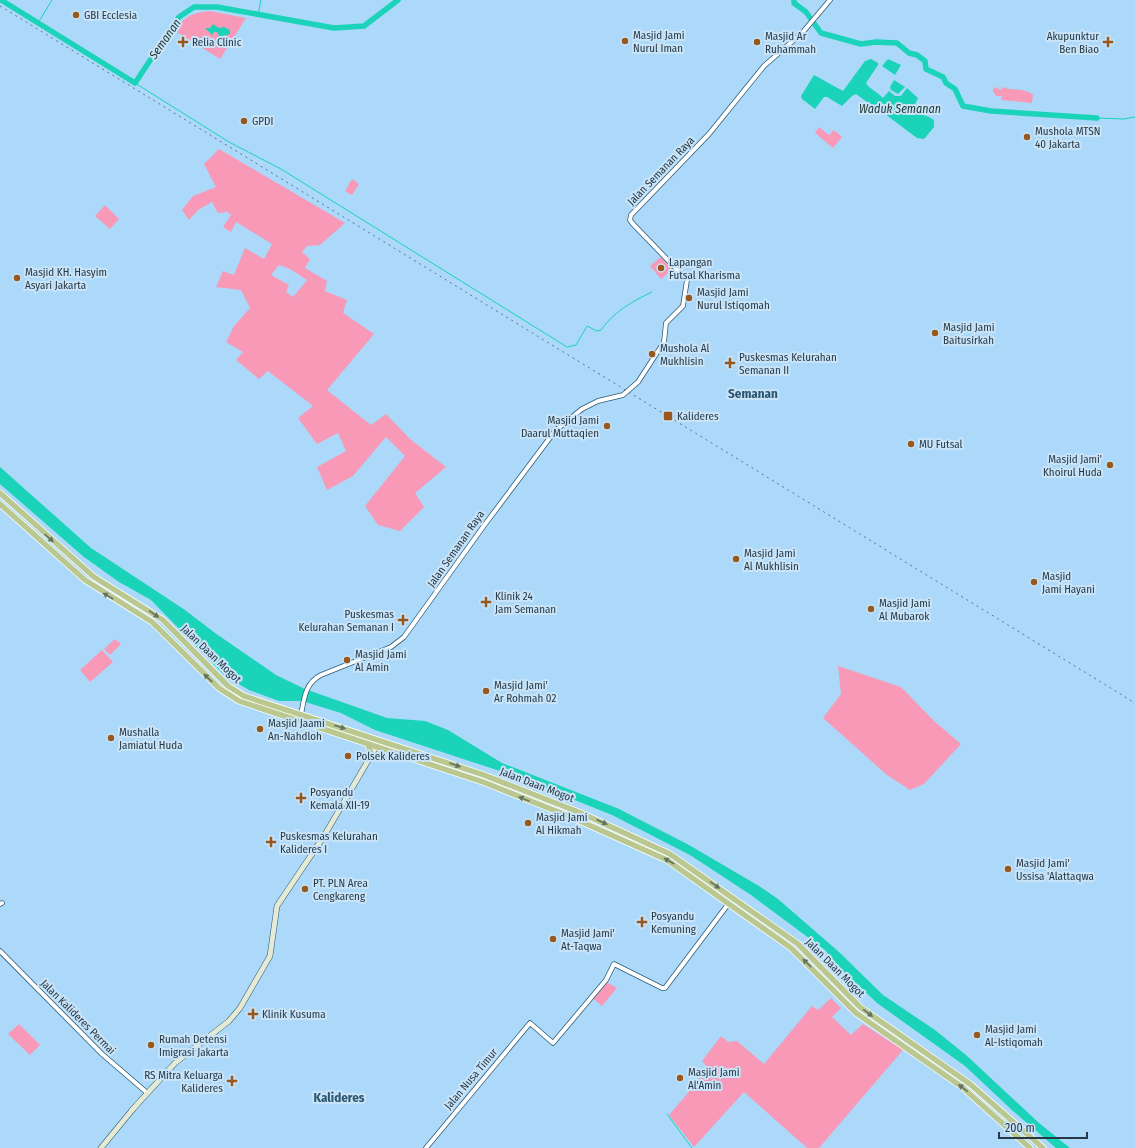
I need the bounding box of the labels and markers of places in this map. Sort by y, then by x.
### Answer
place label: GBI Ecclesia [84,9,137,22]
marker: GBI Ecclesia [71,10,81,20]
place label: Masjid Jami Nurul Iman [633,29,685,55]
place label: Masjid Ar Ruhammah [765,30,816,56]
place label: Akupunktur Ben Biao [1047,30,1099,56]
marker: Relia Clinic [177,36,189,48]
place label: Relia Clinic [192,36,242,49]
marker: Masjid Jami Nurul Iman [620,36,630,46]
marker: Akupunktur Ben Biao [1102,36,1114,48]
marker: Masjid Ar Ruhammah [752,37,762,47]
place label: GPDI [252,115,273,128]
marker: GPDI [239,116,249,126]
place label: Mushola MTSN 40 Jakarta [1035,125,1100,151]
marker: Mushola MTSN 40 Jakarta [1022,132,1032,142]
place label: Lapangan Futsal Kharisma [669,256,740,282]
marker: Lapangan Futsal Kharisma [656,263,666,273]
place label: Masjid KH. Hasyim Asyari Jakarta [25,266,107,292]
marker: Masjid KH. Hasyim Asyari Jakarta [12,273,22,283]
place label: Masjid Jami Nurul Istiqomah [697,286,770,312]
marker: Masjid Jami Nurul Istiqomah [684,293,694,303]
place label: Masjid Jami Baitusirkah [943,321,995,347]
marker: Masjid Jami Baitusirkah [930,328,940,338]
place label: Mushola Al Mukhlisin [660,342,709,368]
marker: Mushola Al Mukhlisin [647,349,657,359]
place label: Puskesmas Kelurahan Semanan II [739,351,837,377]
marker: Puskesmas Kelurahan Semanan II [724,357,736,369]
marker: Kalideres [662,410,674,422]
place label: Kalideres [677,410,719,423]
place label: Masjid Jami Daarul Muttaqien [521,414,599,440]
marker: Masjid Jami Daarul Muttaqien [602,421,612,431]
place label: MU Futsal [919,438,963,451]
marker: MU Futsal [906,439,916,449]
place label: Masjid Jami' Khoirul Huda [1043,453,1102,479]
marker: Masjid Jami' Khoirul Huda [1105,460,1115,470]
place label: Masjid Jami Al Mukhlisin [744,547,799,573]
marker: Masjid Jami Al Mukhlisin [731,554,741,564]
place label: Masjid Jami Hayani [1042,570,1095,596]
marker: Masjid Jami Hayani [1029,577,1039,587]
place label: Klinik 24 Jam Semanan [495,590,556,616]
marker: Klinik 24 Jam Semanan [480,596,492,608]
place label: Masjid Jami Al Mubarok [879,597,931,623]
marker: Masjid Jami Al Mubarok [866,604,876,614]
place label: Puskesmas Kelurahan Semanan I [299,608,394,634]
marker: Puskesmas Kelurahan Semanan I [397,614,409,626]
place label: Masjid Jami Al Amin [355,648,407,674]
marker: Masjid Jami Al Amin [342,655,352,665]
place label: Masjid Jami' Ar Rohmah 02 [494,679,556,705]
marker: Masjid Jami' Ar Rohmah 02 [481,686,491,696]
place label: Masjid Jaami An-Nahdloh [268,717,325,743]
marker: Masjid Jaami An-Nahdloh [255,724,265,734]
place label: Mushalla Jamiatul Huda [119,726,183,752]
marker: Mushalla Jamiatul Huda [106,733,116,743]
place label: Polsek Kalideres [356,750,430,763]
marker: Polsek Kalideres [343,751,353,761]
place label: Posyandu Kemala XII-19 [310,786,370,812]
marker: Posyandu Kemala XII-19 [295,792,307,804]
place label: Masjid Jami Al Hikmah [536,811,588,837]
marker: Masjid Jami Al Hikmah [523,818,533,828]
place label: Puskesmas Kelurahan Kalideres I [280,830,378,856]
marker: Puskesmas Kelurahan Kalideres I [265,836,277,848]
place label: Masjid Jami' Ussisa 'Alattaqwa [1016,857,1094,883]
marker: Masjid Jami' Ussisa 'Alattaqwa [1003,864,1013,874]
place label: PT. PLN Area Cengkareng [313,877,368,903]
marker: PT. PLN Area Cengkareng [300,884,310,894]
place label: Posyandu Kemuning [651,910,697,936]
marker: Posyandu Kemuning [636,916,648,928]
place label: Masjid Jami' At-Taqwa [561,927,615,953]
marker: Masjid Jami' At-Taqwa [548,934,558,944]
marker: Klinik Kusuma [247,1008,259,1020]
place label: Klinik Kusuma [262,1008,326,1021]
place label: Masjid Jami Al-Istiqomah [985,1023,1043,1049]
marker: Masjid Jami Al-Istiqomah [972,1030,982,1040]
place label: Rumah Detensi Imigrasi Jakarta [159,1033,229,1059]
marker: Rumah Detensi Imigrasi Jakarta [146,1040,156,1050]
place label: Masjid Jami Al'Amin [688,1066,740,1092]
place label: RS Mitra Keluarga Kalideres [144,1069,223,1095]
marker: Masjid Jami Al'Amin [675,1073,685,1083]
marker: RS Mitra Keluarga Kalideres [226,1075,238,1087]

